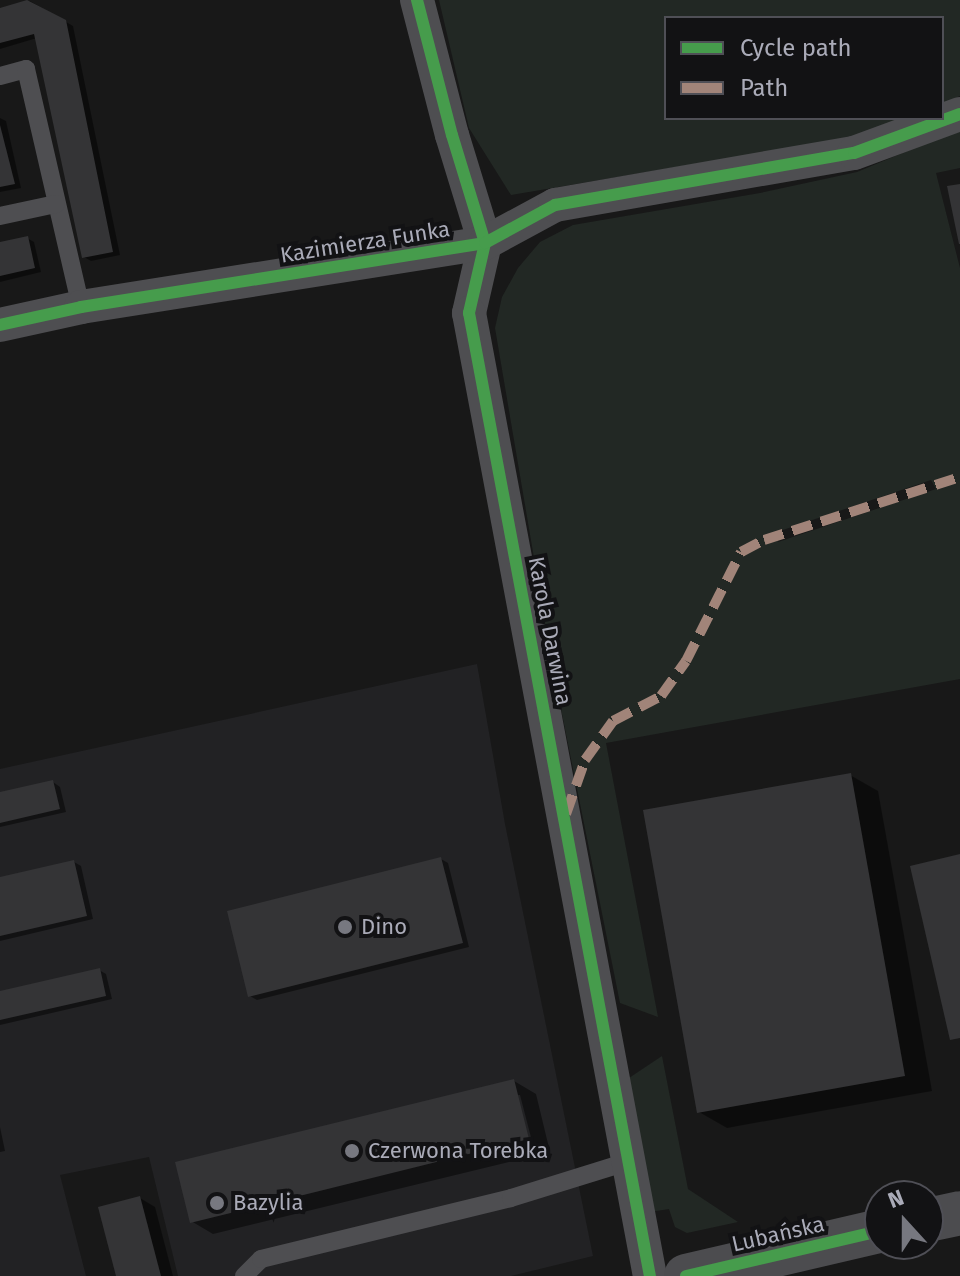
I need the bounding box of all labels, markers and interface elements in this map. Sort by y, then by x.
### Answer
legend [664,16,944,120]
text: Cycle path [740,34,852,62]
text: Path [740,74,788,102]
street label: Kazimierza Funka [278,216,452,268]
street label: Karola Darwina [523,554,577,708]
place label: Dino [361,914,407,940]
marker: Dino [336,918,354,936]
place label: Czerwona Torebka [368,1138,548,1164]
marker: Czerwona Torebka [343,1142,361,1160]
north arrow [864,1180,944,1260]
text: N [884,1184,908,1214]
place label: Bazylia [233,1190,303,1216]
marker: Bazylia [208,1194,226,1212]
street label: Lubańska [729,1211,827,1257]

